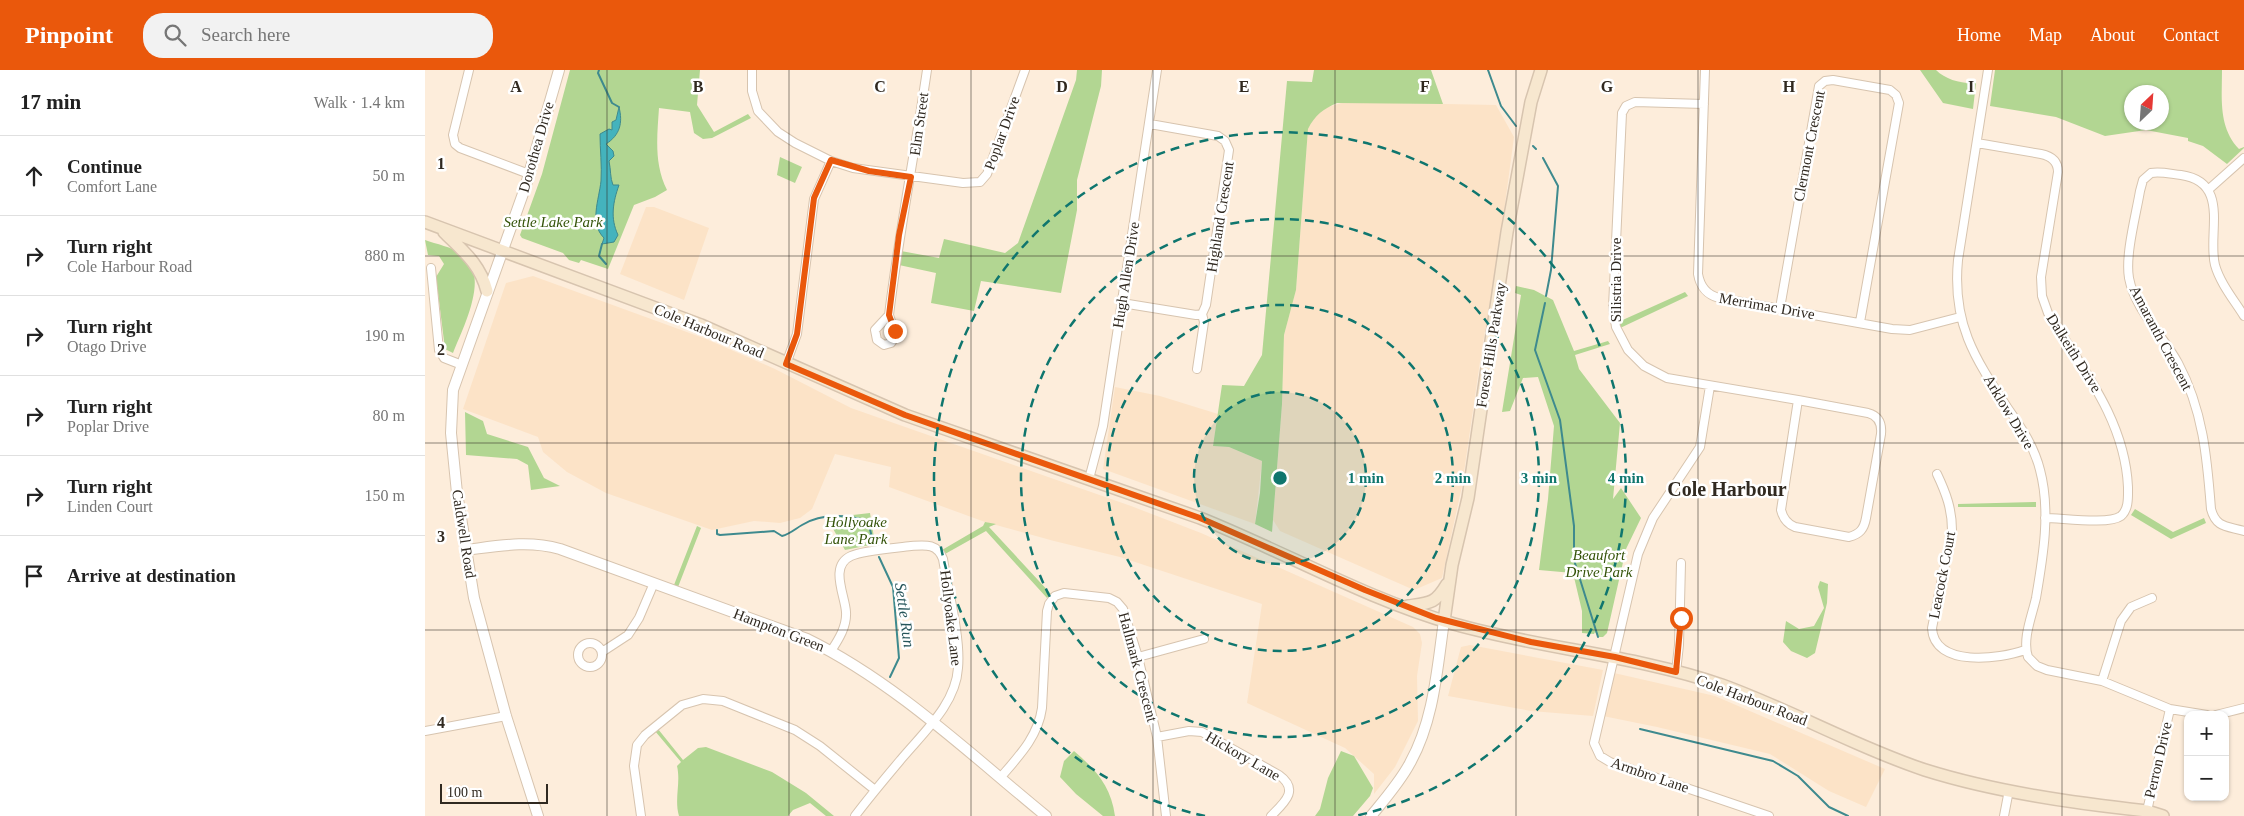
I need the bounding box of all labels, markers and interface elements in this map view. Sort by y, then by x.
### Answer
search box [143,13,493,58]
icon: search [161,21,189,49]
text: Pinpoint [25,22,113,48]
text: Search here [201,24,290,45]
text: Home [1957,25,2001,45]
text: Map [2029,25,2062,45]
text: About [2090,25,2135,45]
text: Contact [2163,25,2219,45]
text: A [510,78,522,95]
text: B [693,78,704,95]
text: C [874,78,886,95]
text: D [1056,78,1068,95]
text: E [1239,78,1249,95]
text: F [1420,78,1430,95]
text: G [1601,78,1614,95]
text: H [1783,78,1796,95]
text: I [1968,78,1974,95]
north arrow [2124,85,2169,130]
street label: Clermont Crescent [1790,88,1828,203]
text: 17 min [20,90,81,114]
street label: Elm Street [907,91,931,157]
text: Walk · 1.4 km [314,94,405,111]
street label: Poplar Drive [981,94,1023,172]
street label: Dorothea Drive [515,99,557,194]
text: 1 [437,155,445,172]
text: Continue [67,156,142,177]
street label: Highland Crescent [1203,160,1237,274]
icon: ahead [20,162,48,190]
text: 50 m [373,167,405,184]
text: Comfort Lane [67,178,157,195]
park label: Settle Lake Park [503,214,603,230]
street label: Hugh Allen Drive [1110,220,1142,329]
text: Turn right [67,236,152,257]
street label: Silistria Drive [1608,237,1624,322]
icon: right [20,242,48,270]
text: 880 m [365,247,405,264]
text: Cole Harbour Road [67,258,192,275]
street label: Forest Hills Parkway [1473,281,1509,409]
street label: Amaranth Crescent [2127,283,2196,394]
street label: Merrimac Drive [1718,290,1817,322]
street label: Cole Harbour Road [652,301,767,362]
street label: Dalkeith Drive [2043,311,2105,395]
text: Turn right [67,316,152,337]
route end [884,320,907,343]
icon: right [20,322,48,350]
text: 190 m [365,327,405,344]
text: Otago Drive [67,338,147,355]
text: 2 [437,341,445,358]
street label: Arklow Drive [1981,372,2038,452]
text: Turn right [67,396,152,417]
icon: right [20,402,48,430]
text: 80 m [373,407,405,424]
text: Poplar Drive [67,418,149,435]
centre of rings [1271,469,1289,487]
text: 1 min [1348,470,1385,486]
text: 2 min [1435,470,1472,486]
text: 3 min [1521,470,1558,486]
text: 4 min [1608,470,1645,486]
text: Turn right [67,476,152,497]
district label: Cole Harbour [1667,478,1787,500]
icon: right [20,482,48,510]
text: 150 m [365,487,405,504]
street label: Caldwell Road [449,489,479,580]
text: Linden Court [67,498,153,515]
park label: Hollyoake Lane Park [824,514,888,547]
text: 3 [437,528,445,545]
street label: Leacock Court [1926,529,1958,620]
park label: Beaufort Drive Park [1564,547,1633,580]
icon: arrive [20,562,48,590]
text: Arrive at destination [67,565,236,586]
street label: Hollyoake Lane [937,569,965,667]
water label: Settle Run [892,581,918,649]
street label: Hampton Green [731,605,827,655]
route start [1670,607,1693,630]
street label: Hallmark Crescent [1116,610,1161,724]
street label: Cole Harbour Road [1694,671,1810,729]
map controls [2184,711,2229,801]
button: + [2184,711,2229,756]
text: 4 [437,714,445,731]
street label: Perron Drive [2141,720,2175,800]
street label: Hickory Lane [1203,728,1283,784]
street label: Armbro Lane [1609,754,1691,796]
button: − [2184,756,2229,801]
scale bar [440,781,547,804]
text: 100 m [447,785,482,800]

